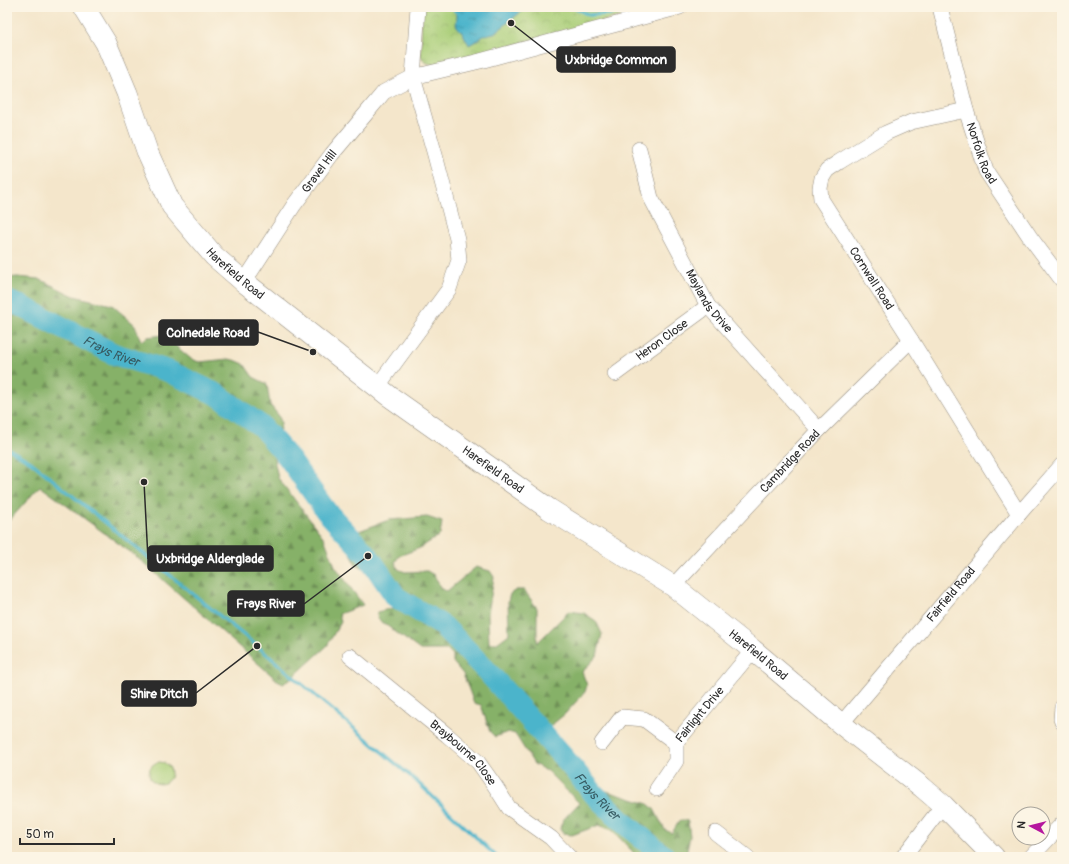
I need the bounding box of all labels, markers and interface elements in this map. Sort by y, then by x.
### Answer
callout: Uxbridge Common [557,47,675,72]
text: Uxbridge Common [565,52,668,68]
street label: Norfolk Road [963,120,1000,187]
street label: Gravel Hill [299,147,341,196]
street label: Cornwall Road [846,244,897,313]
street label: Harefield Road [202,245,267,303]
street label: Maylands Drive [682,267,735,336]
street label: Heron Close [633,316,691,364]
callout: Colnedale Road [159,320,258,345]
text: Colnedale Road [166,325,250,341]
water label: Frays River [80,332,144,371]
street label: Cambridge Road [757,427,824,496]
street label: Harefield Road [459,443,527,497]
callout: Uxbridge Alderglade [148,546,273,571]
text: Uxbridge Alderglade [156,551,265,567]
street label: Fairfield Road [924,564,979,625]
callout: Frays River [228,591,304,616]
text: Frays River [236,596,296,612]
street label: Harefield Road [725,626,791,684]
callout: Shire Ditch [122,681,196,706]
street label: Fairlight Drive [672,684,728,746]
text: Shire Ditch [130,686,188,702]
street label: Braybourne Close [426,717,499,788]
water label: Frays River [570,769,625,826]
north arrow [1011,806,1051,846]
scale bar [20,820,114,846]
text: N [1015,820,1029,829]
text: 50 m [26,827,54,842]

